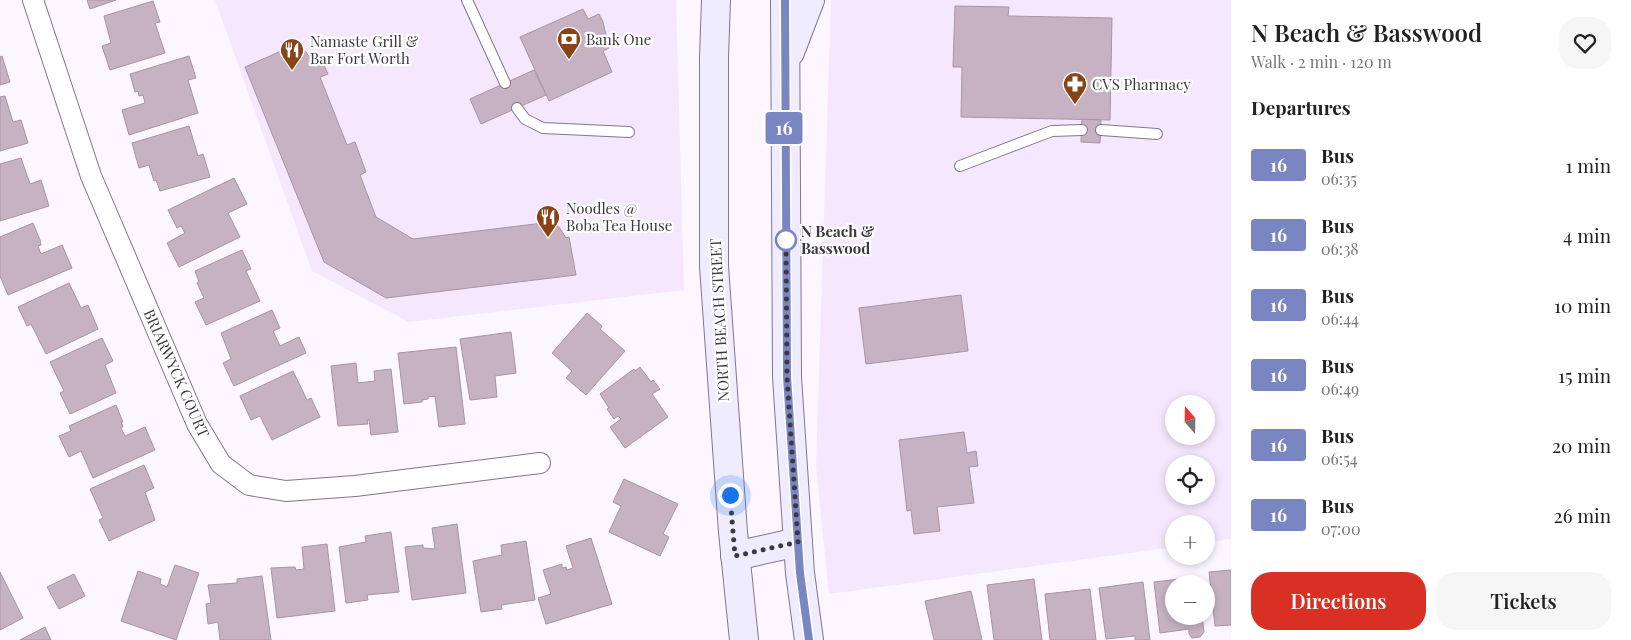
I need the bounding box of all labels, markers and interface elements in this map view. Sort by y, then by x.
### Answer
text: N Beach & Basswood [1251,16,1482,48]
button: heart [1559,17,1611,69]
bank icon: Bank One [556,26,582,60]
place label: Bank One [586,29,651,49]
place label: Namaste Grill & Bar Fort Worth [310,31,419,68]
restaurant icon: Namaste Grill & Bar Fort Worth [279,37,305,71]
text: Walk · 2 min · 120 m [1251,51,1392,72]
pharmacy icon: CVS Pharmacy [1062,71,1088,105]
place label: CVS Pharmacy [1092,74,1191,94]
text: Departures [1251,94,1351,120]
line badge: 16 [762,112,806,144]
text: 16 [776,116,793,140]
text: Bus [1321,142,1354,168]
text: 1 min [1565,152,1611,178]
text: 16 [1270,153,1287,177]
text: 06:35 [1321,168,1357,189]
place label: Noodles @ Boba Tea House [566,198,672,235]
restaurant icon: Noodles @ Boba Tea House [535,204,561,238]
text: Bus [1321,212,1354,238]
place label: N Beach & Basswood [801,221,875,258]
text: 4 min [1563,222,1611,248]
text: 16 [1270,223,1287,247]
marker: N Beach & Basswood [775,229,797,251]
street label: NORTH BEACH STREET [705,238,733,402]
text: 06:38 [1321,238,1359,259]
text: Bus [1321,282,1354,308]
text: 10 min [1554,292,1611,318]
text: 16 [1270,293,1287,317]
street label: BRIARWYCK COURT [140,306,214,440]
text: 06:44 [1321,308,1359,329]
text: Bus [1321,352,1354,378]
text: 15 min [1558,362,1611,388]
text: 16 [1270,363,1287,387]
text: 06:49 [1321,378,1359,399]
north arrow [1165,395,1215,445]
map controls [1165,395,1215,625]
text: Bus [1321,422,1354,448]
text: 20 min [1552,432,1611,458]
text: 16 [1270,433,1287,457]
text: 06:54 [1321,448,1358,469]
button: locate [1165,455,1215,505]
your location [718,483,743,508]
text: Bus [1321,492,1354,518]
text: 26 min [1554,502,1611,528]
text: 16 [1270,503,1287,527]
button: + [1165,515,1215,565]
text: 07:00 [1321,518,1361,539]
button: Directions [1251,572,1426,630]
button: Tickets [1436,572,1611,630]
button: − [1165,575,1215,625]

